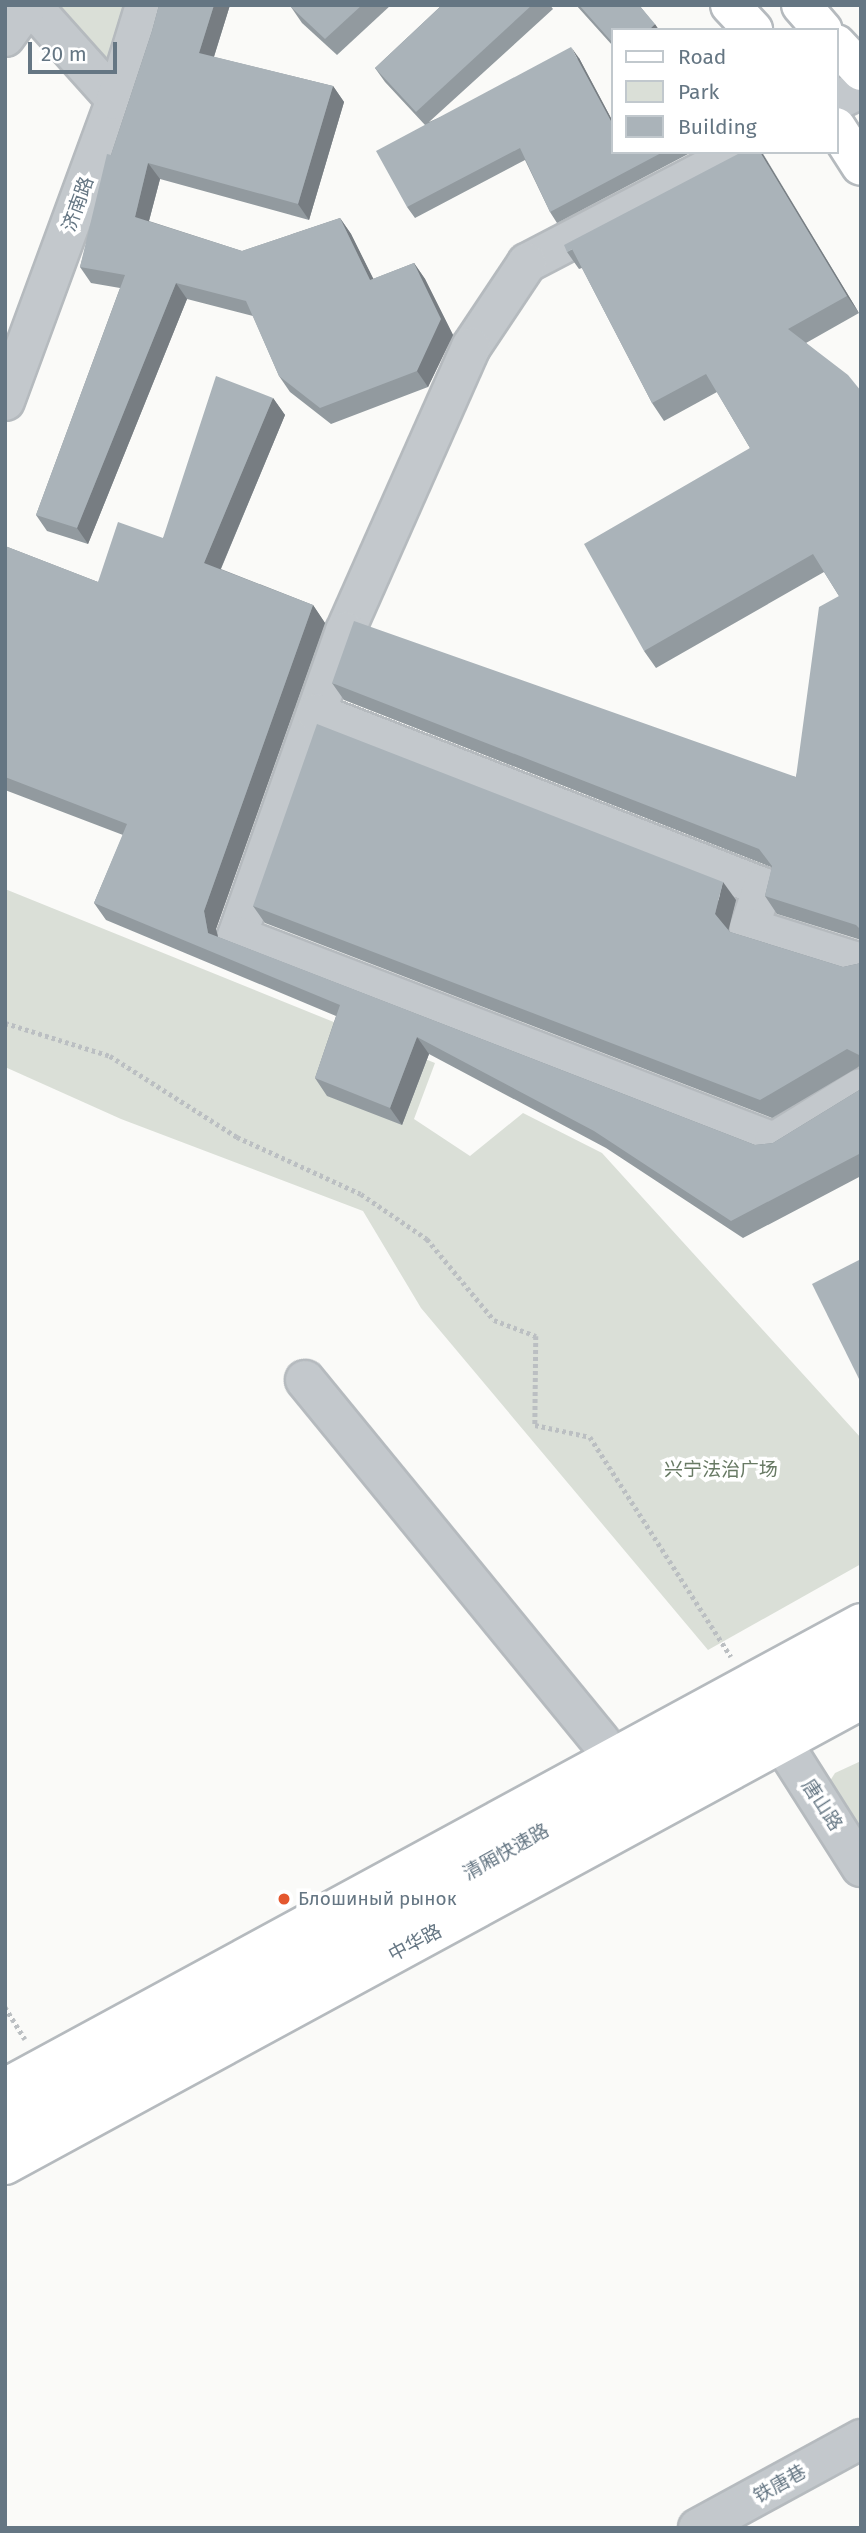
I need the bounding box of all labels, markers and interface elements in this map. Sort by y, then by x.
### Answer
scale bar [32,28,121,72]
legend [610,28,838,154]
text: 20 m [41,41,87,67]
text: Road [678,44,726,70]
text: Park [678,79,719,105]
text: Building [678,114,757,140]
street label: 济南路 [58,173,98,235]
park label: 兴宁法治广场 [664,1459,778,1481]
street label: 唐山路 [797,1775,847,1835]
street label: 清厢快速路 [459,1819,553,1885]
place label: Блошиный рынок [298,1888,457,1910]
marker: Блошиный рынок [276,1891,292,1907]
street label: 中华路 [384,1920,446,1966]
street label: 铁唐巷 [750,2460,810,2508]

